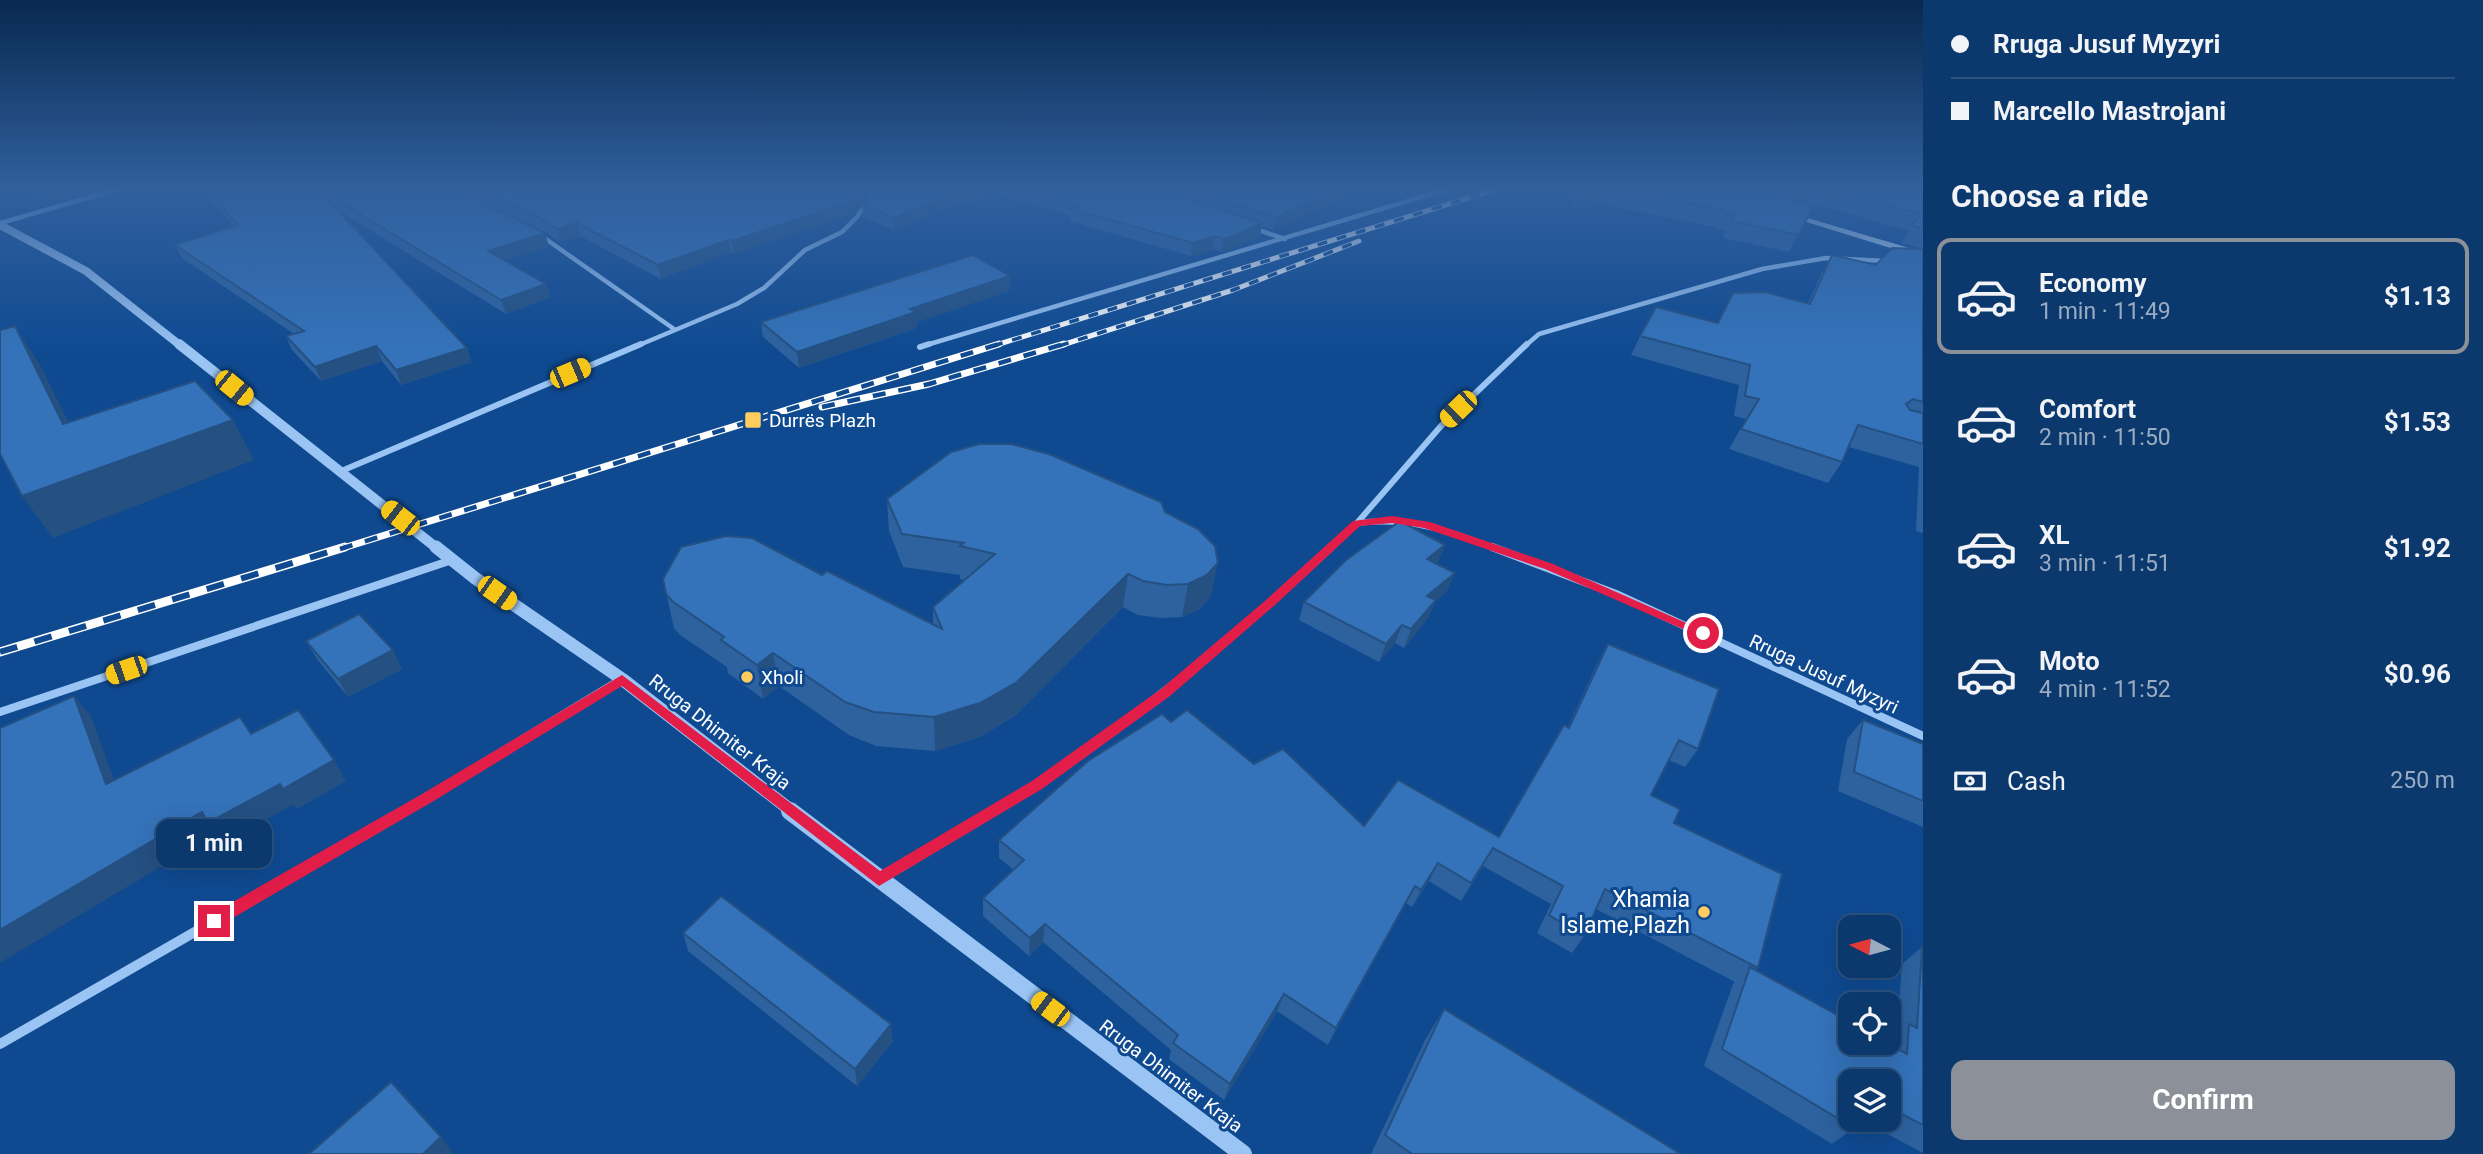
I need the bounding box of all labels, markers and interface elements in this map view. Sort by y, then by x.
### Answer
text: Rruga Jusuf Myzyri [1993,29,2220,59]
text: Marcello Mastrojani [1993,96,2226,126]
text: Choose a ride [1951,177,2148,215]
icon: car [1955,265,2018,328]
text: Economy [2039,268,2146,298]
text: $1.13 [2384,281,2451,311]
text: 1 min · 11:49 [2039,298,2171,325]
car [547,355,594,391]
car [212,367,257,409]
car [1436,387,1481,431]
icon: car [1955,391,2018,454]
text: Comfort [2039,394,2136,424]
text: $1.53 [2384,407,2451,437]
place label: Durrës Plazh [769,409,876,432]
marker: Durrës Plazh [743,410,763,430]
text: 2 min · 11:50 [2039,424,2171,451]
car [377,497,424,539]
icon: car [1955,517,2018,580]
text: XL [2039,520,2070,550]
text: $1.92 [2384,533,2451,563]
text: 3 min · 11:51 [2039,550,2171,577]
car [474,572,521,614]
route start [1687,617,1719,649]
street label: Rruga Jusuf Myzyri [1746,629,1902,719]
icon: car [1955,643,2018,706]
text: Moto [2039,646,2100,676]
car [103,653,150,687]
text: $0.96 [2384,659,2451,689]
place label: Xholi [761,666,803,689]
street label: Rruga Dhimiter Kraja [644,669,796,795]
marker: Xholi [739,669,755,685]
text: 4 min · 11:52 [2039,676,2171,703]
icon: cash [1951,762,1989,800]
text: Cash [2007,766,2066,796]
text: 250 m [2390,767,2455,794]
callout: 1 min [156,820,272,869]
text: 1 min [185,830,243,857]
place label: Xhamia Islame,Plazh [1560,886,1690,939]
marker: Xhamia Islame,Plazh [1696,904,1712,920]
route end [198,905,230,937]
north arrow [1838,915,1900,978]
map controls [1838,915,1901,1132]
car [1027,988,1074,1030]
button: locate [1838,992,1901,1055]
street label: Rruga Dhimiter Kraja [1095,1015,1247,1137]
button: Confirm [1951,1060,2455,1140]
button: layers [1838,1069,1901,1132]

